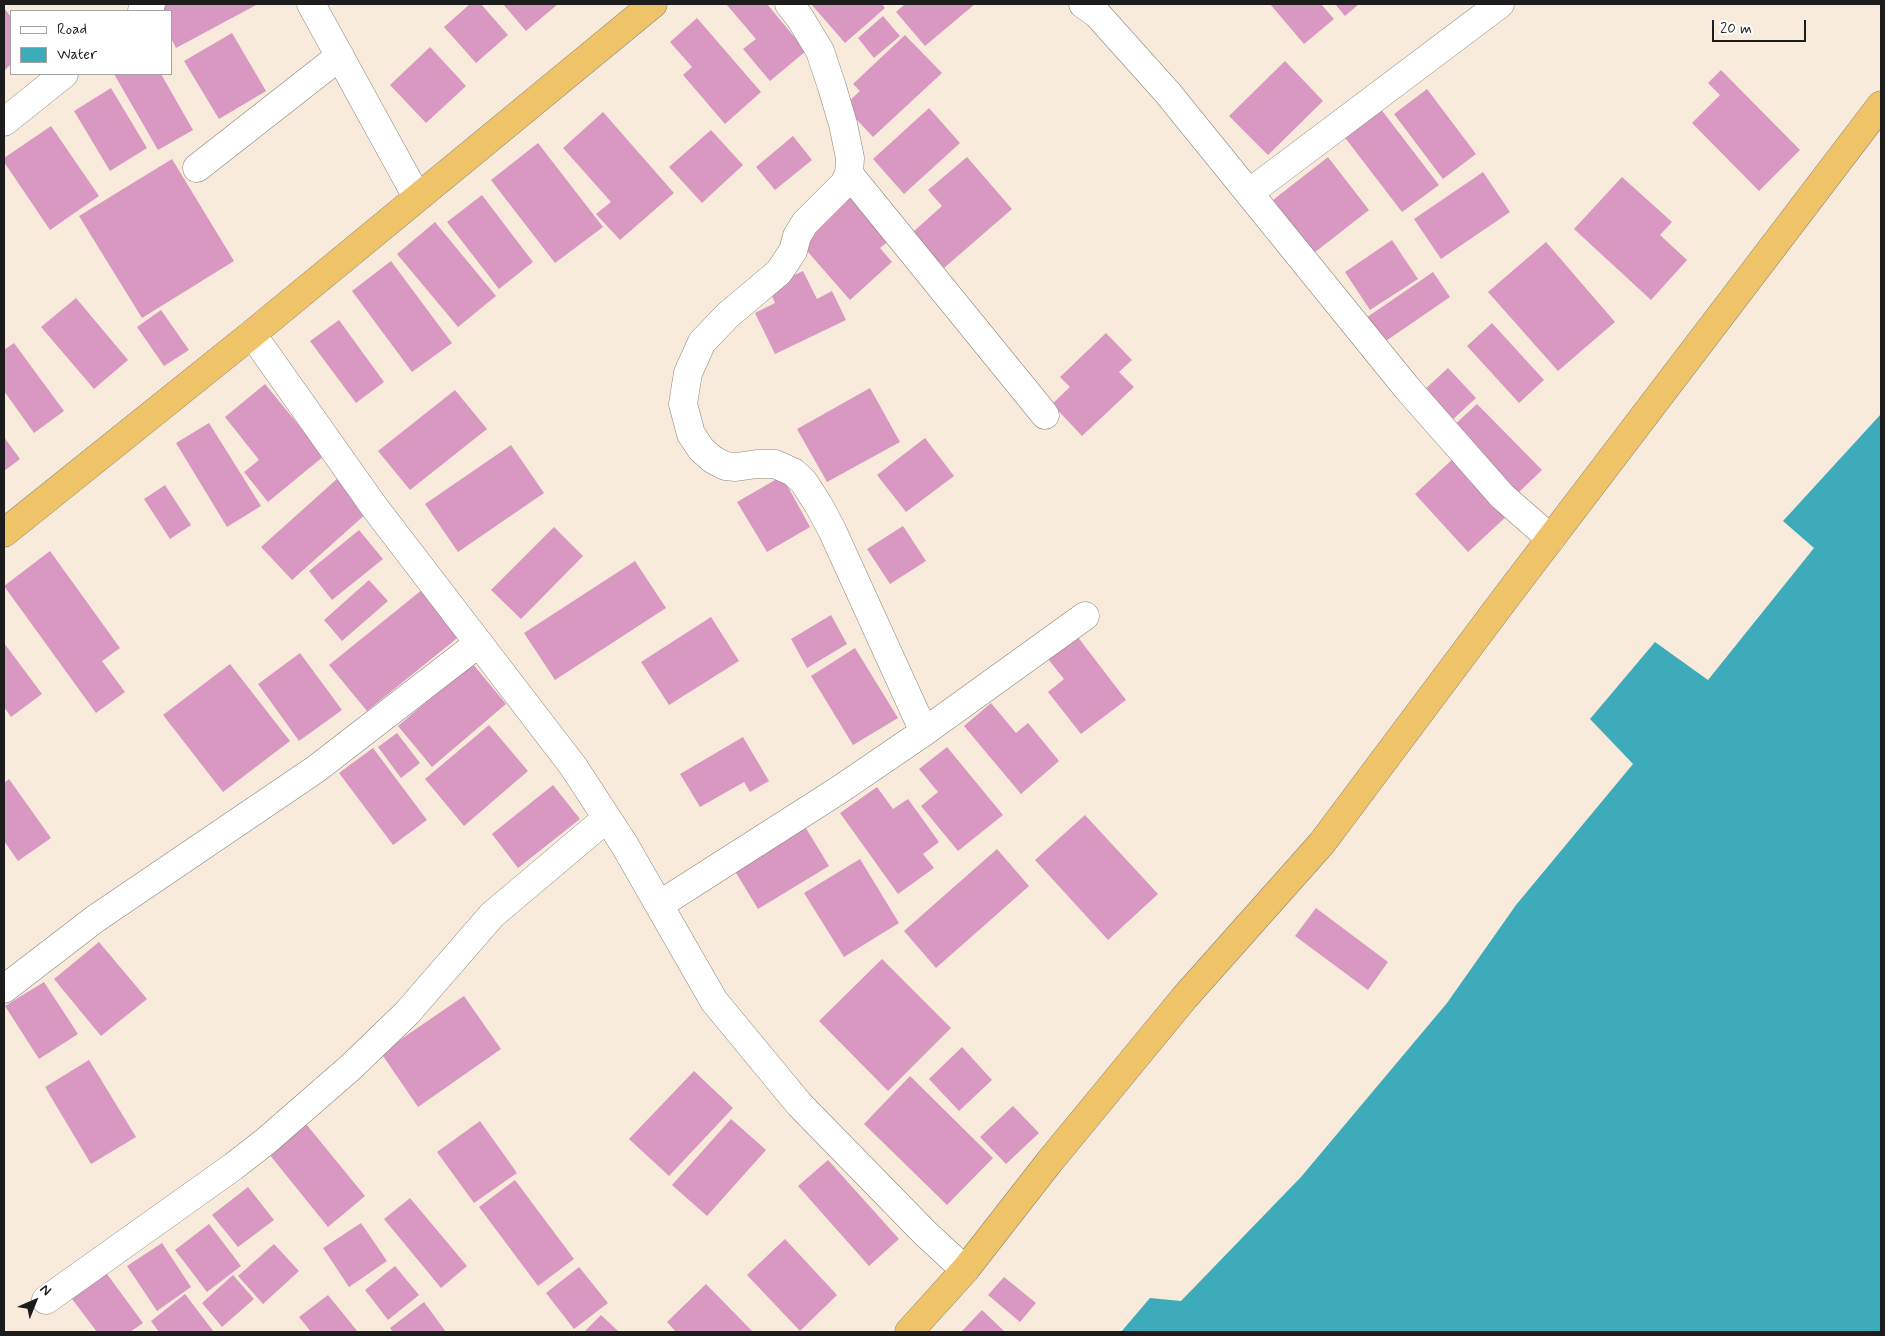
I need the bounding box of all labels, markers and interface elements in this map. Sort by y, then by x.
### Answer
legend [10,10,172,75]
scale bar [1715,10,1809,42]
text: 20 m [1720,19,1752,39]
text: Road [57,20,87,40]
text: Water [57,45,97,65]
north arrow [10,1276,60,1326]
text: N [36,1280,55,1300]

